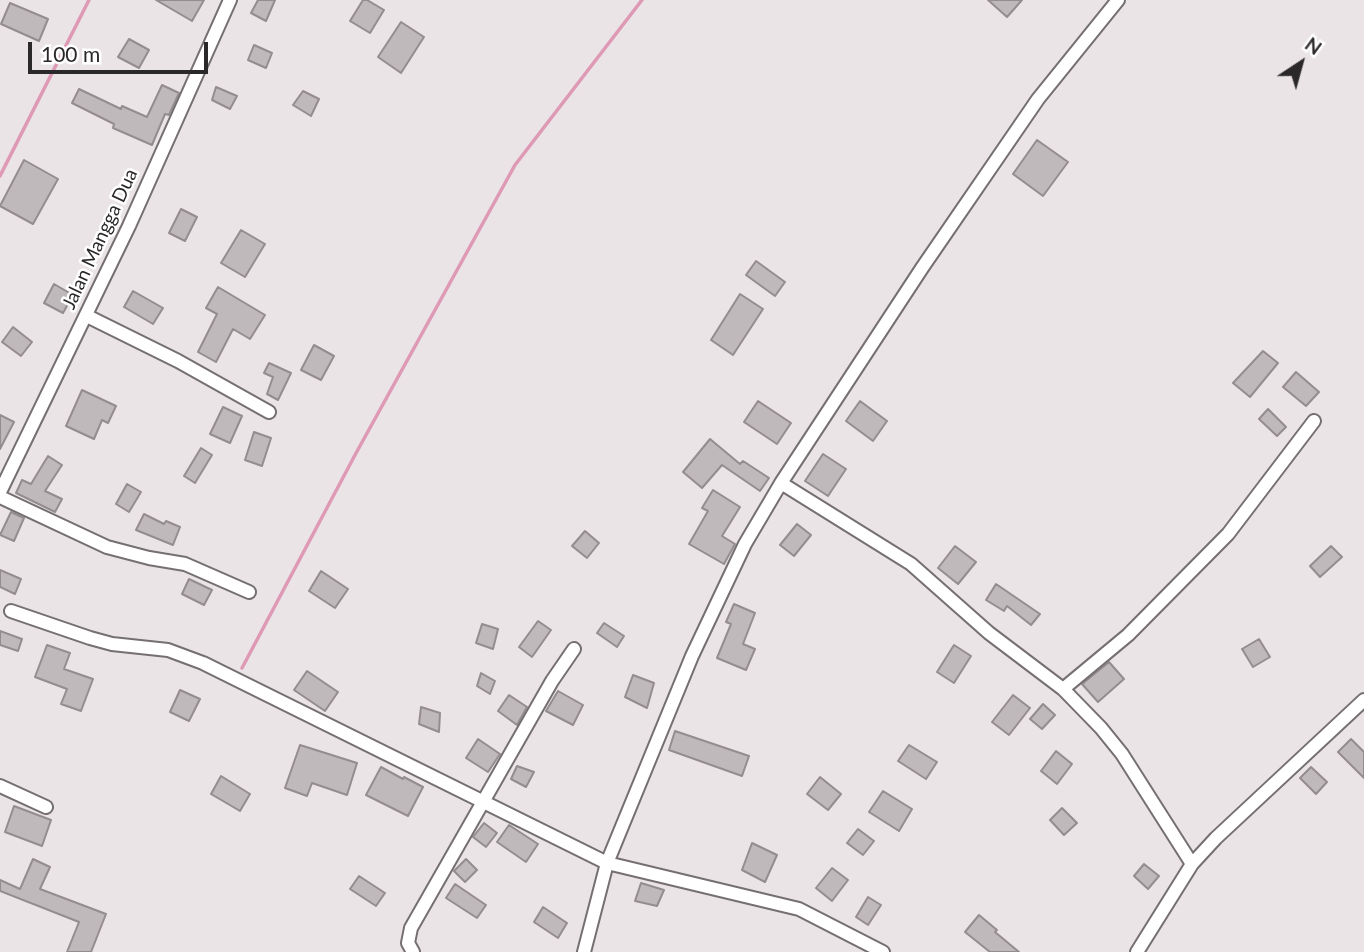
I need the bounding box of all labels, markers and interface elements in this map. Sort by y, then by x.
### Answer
scale bar [32,28,212,72]
north arrow [1266,28,1336,98]
text: N [1301,32,1326,59]
text: 100 m [41,41,100,66]
street label: Jalan Mangga Dua [57,165,143,313]

